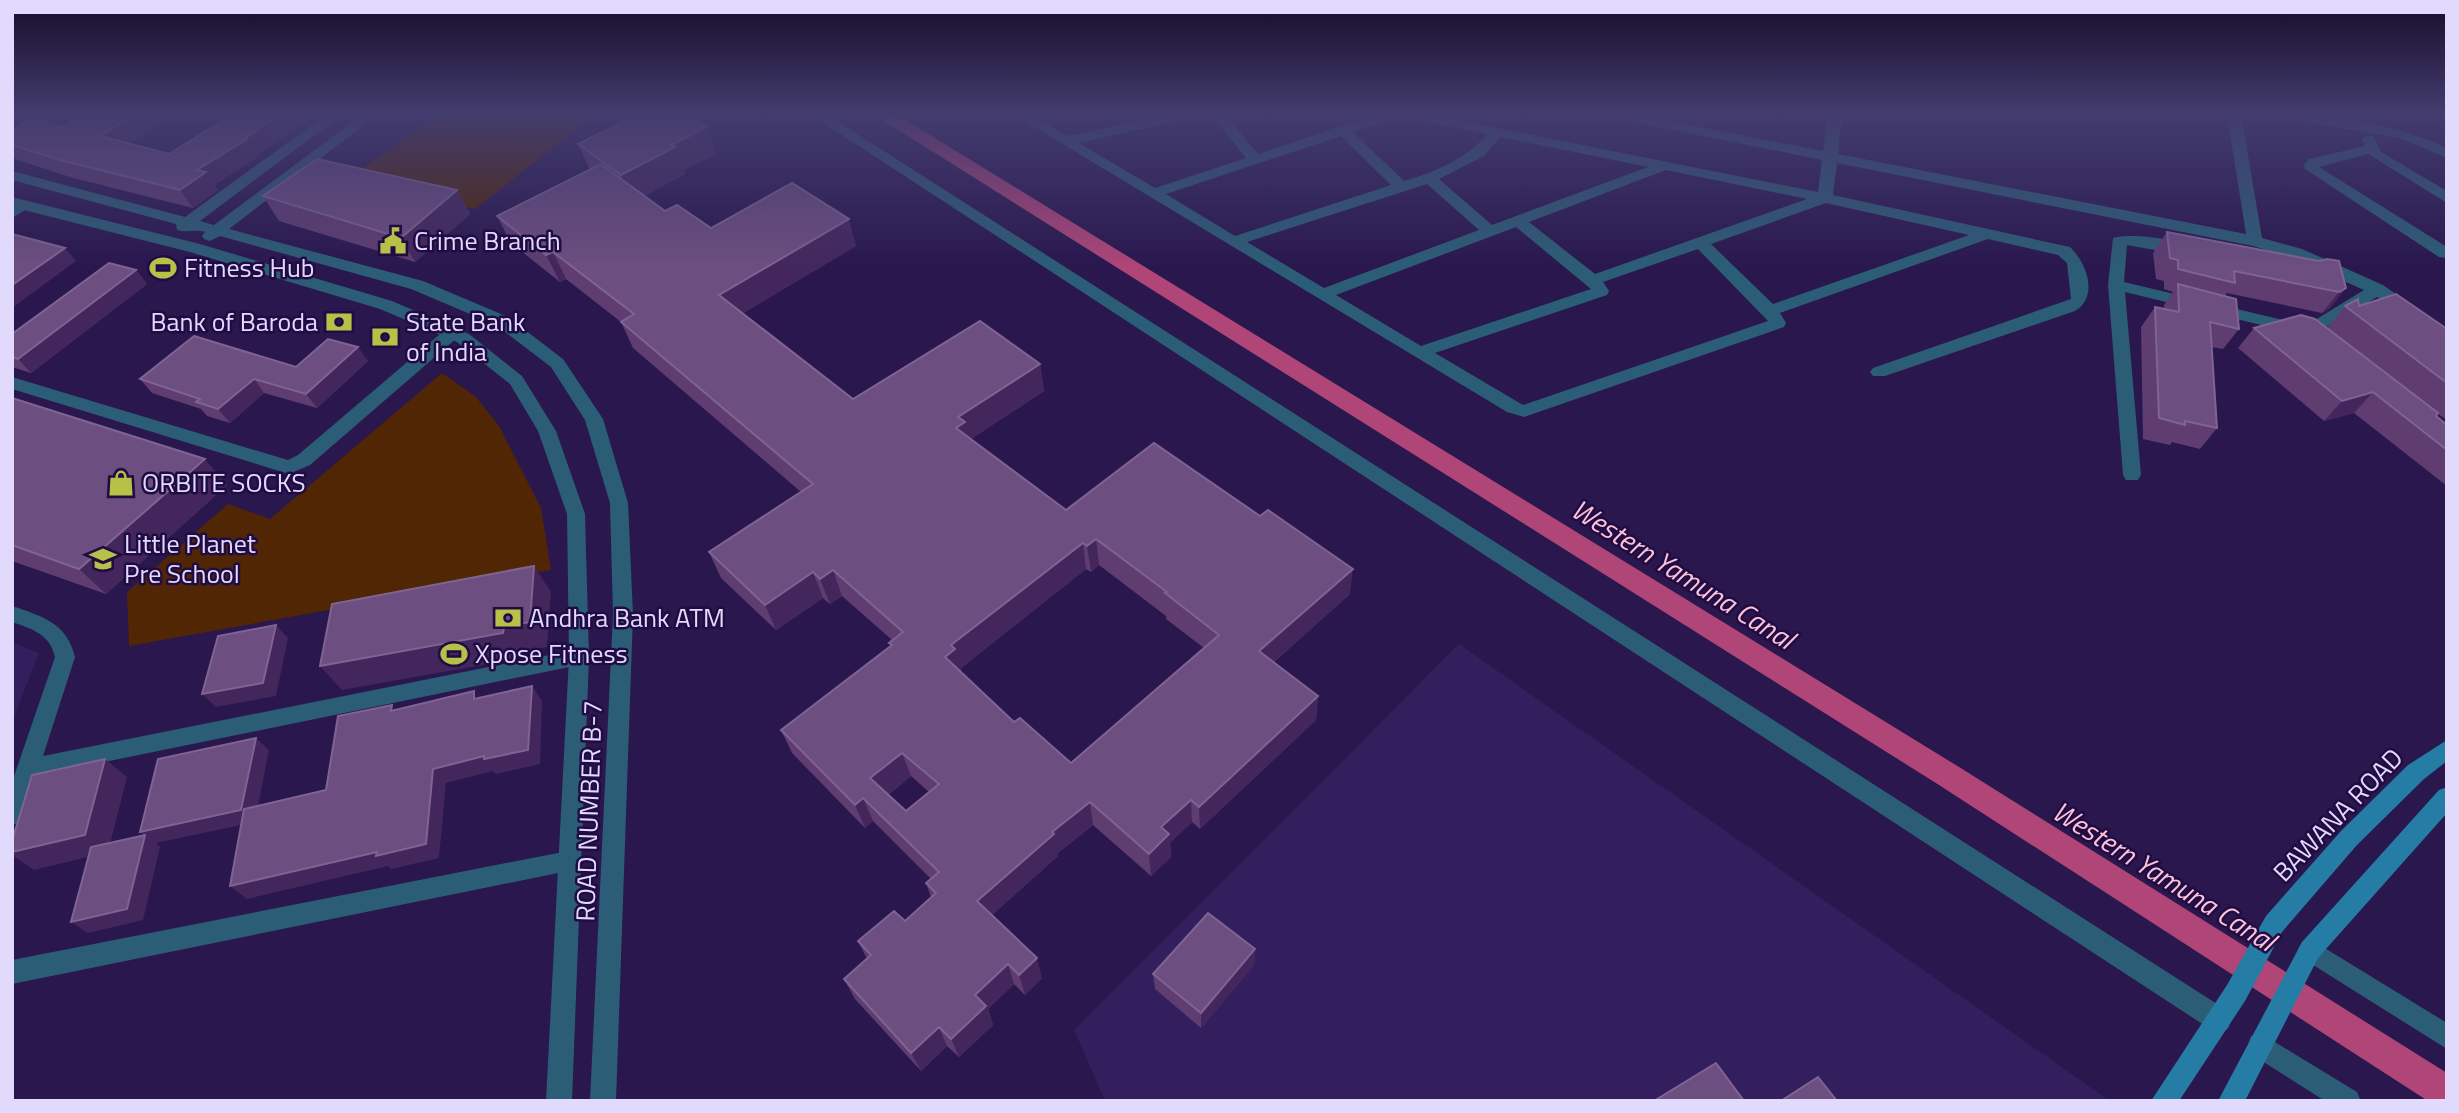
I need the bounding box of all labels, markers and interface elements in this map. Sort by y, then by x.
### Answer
place label: Crime Branch [414,221,561,260]
public building icon: Crime Branch [378,226,408,256]
place label: Fitness Hub [184,248,315,287]
sports icon: Fitness Hub [148,253,178,283]
place label: Bank of Baroda [150,302,318,341]
place label: State Bank of India [406,302,525,371]
bank icon: Bank of Baroda [324,307,354,337]
bank icon: State Bank of India [370,322,400,352]
place label: ORBITE SOCKS [142,463,306,502]
shop icon: ORBITE SOCKS [106,468,136,498]
water label: Western Yamuna Canal [1563,488,1806,661]
place label: Little Planet Pre School [124,524,256,593]
school or university icon: Little Planet Pre School [88,544,118,574]
place label: Andhra Bank ATM [529,598,725,637]
bank icon: Andhra Bank ATM [493,603,523,633]
place label: Xpose Fitness [475,634,628,673]
sports icon: Xpose Fitness [439,639,469,669]
street label: ROAD NUMBER B-7 [565,700,612,922]
street label: BAWANA ROAD [2264,739,2412,890]
water label: Western Yamuna Canal [2044,790,2287,963]

